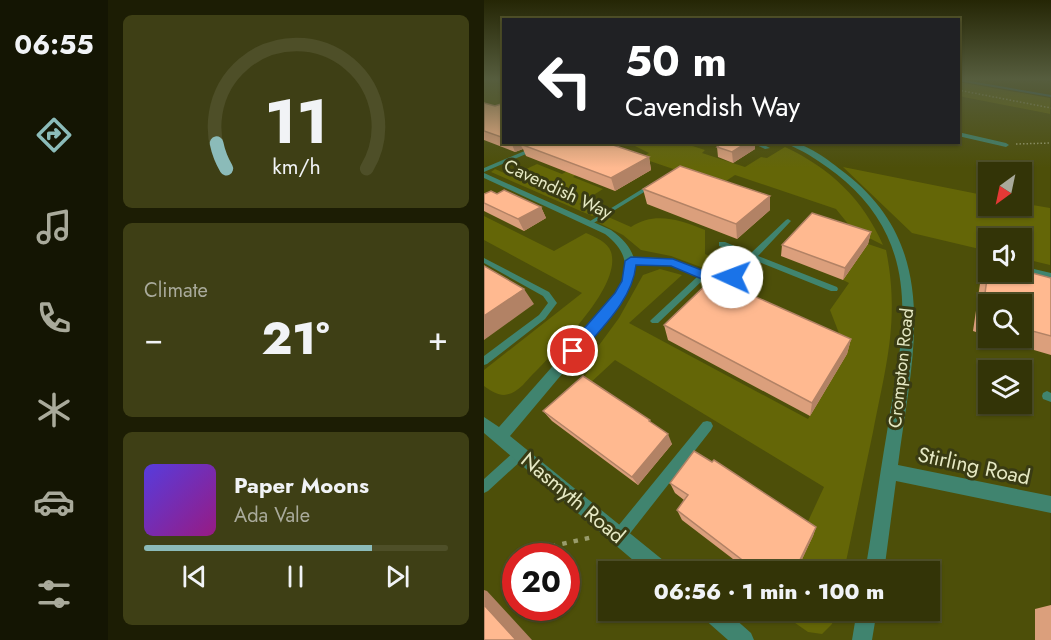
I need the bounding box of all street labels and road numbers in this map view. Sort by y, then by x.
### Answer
street label: Cavendish Way [500,153,616,225]
street label: Crompton Road [882,307,920,429]
street label: Stirling Road [915,439,1033,493]
street label: Nasmyth Road [514,445,632,551]

